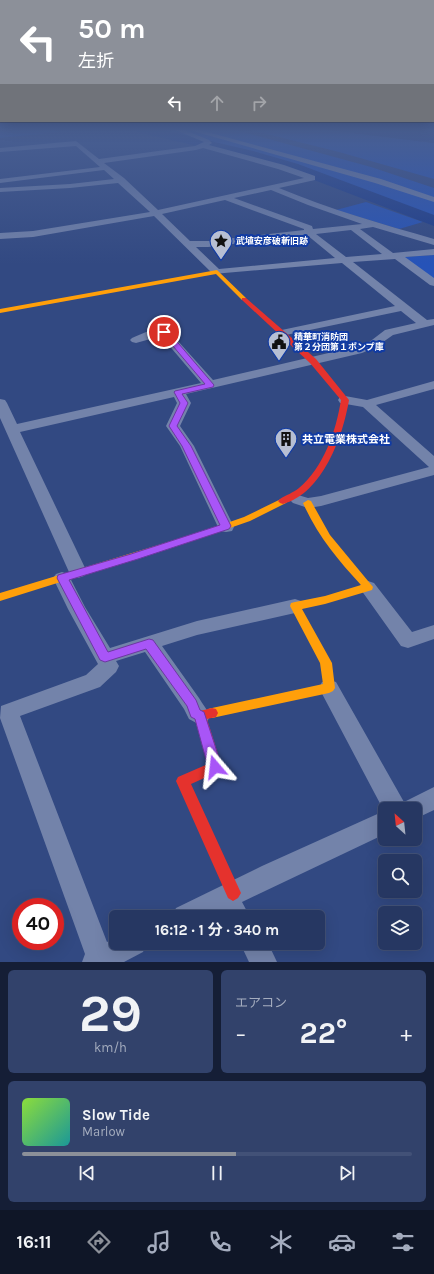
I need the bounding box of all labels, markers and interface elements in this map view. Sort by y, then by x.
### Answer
text: 50 m [78,12,146,45]
icon: left [12,16,64,68]
text: 左折 [78,50,114,72]
icon: left [164,92,186,114]
icon: ahead [206,92,228,114]
icon: right [248,92,270,114]
place icon: 武埴安彦破斬旧跡 [208,228,234,261]
place label: 武埴安彦破斬旧跡 [236,235,308,246]
pin [147,315,181,349]
icon: arrive [153,321,175,343]
public building icon: 精華町消防団 第２分団第１ポンプ庫 [266,329,292,362]
place label: 精華町消防団 第２分団第１ポンプ庫 [294,331,384,352]
building icon: 共立電業株式会社 [273,426,299,459]
place label: 共立電業株式会社 [302,433,390,446]
position arrow [194,746,236,788]
north arrow [378,802,422,846]
map controls [378,802,422,950]
button: search [378,854,422,898]
speed limit sign: 40 [12,898,64,950]
button: layers [378,906,422,950]
text: 16:12 · 1 分 · 340 m [155,921,279,939]
text: 29 [79,983,142,1044]
text: エアコン [235,995,287,1010]
text: 22° [300,1015,347,1051]
text: − [235,1021,247,1047]
text: + [400,1021,412,1047]
text: km/h [94,1040,127,1055]
text: Slow Tide [82,1106,150,1124]
text: Marlow [82,1124,125,1139]
icon: previous [76,1162,98,1184]
icon: pause [206,1162,228,1184]
icon: next [336,1162,358,1184]
icon: directions [85,1228,113,1256]
icon: music [145,1228,173,1256]
icon: phone [206,1228,234,1256]
icon: climate [267,1228,295,1256]
icon: car [328,1228,356,1256]
icon: filters [389,1228,417,1256]
text: 16:11 [16,1231,52,1253]

